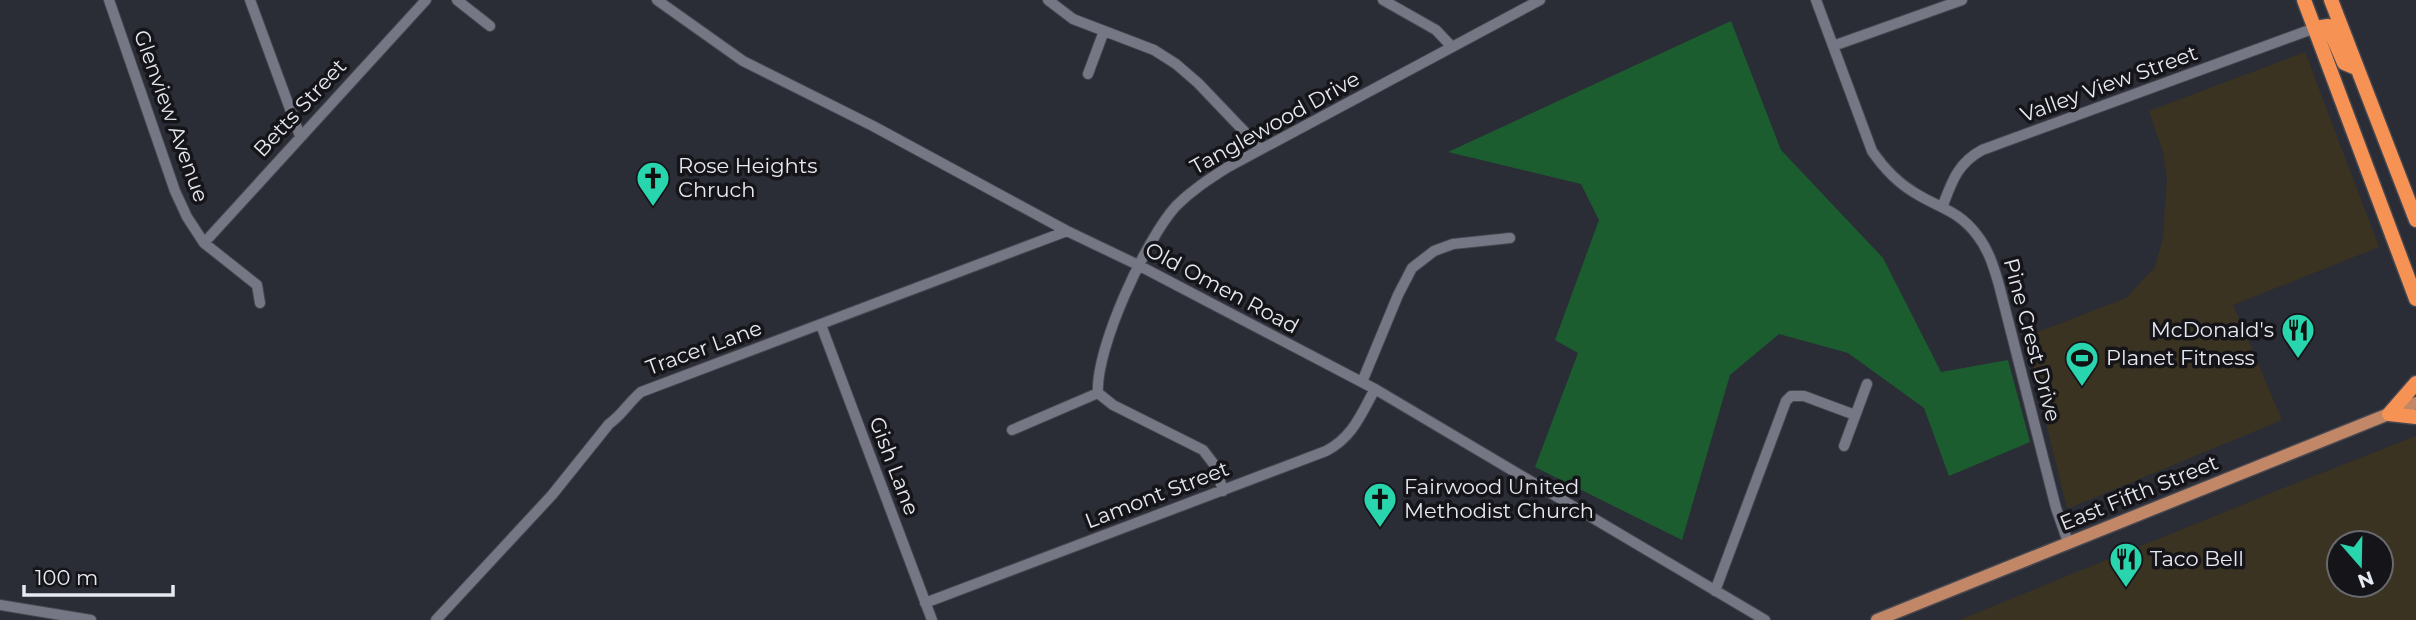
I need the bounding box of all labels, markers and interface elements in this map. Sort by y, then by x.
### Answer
street label: Glenview Avenue [129,26,214,205]
street label: Valley View Street [2017,40,2201,127]
street label: Betts Street [248,54,351,162]
street label: Tanglewood Drive [1186,66,1364,179]
place label: Rose Heights Chruch [678,153,818,202]
church icon: Rose Heights Chruch [634,159,672,208]
street label: Old Omen Road [1141,237,1303,339]
street label: Pine Crest Drive [1999,255,2066,424]
restaurant icon: McDonald's [2279,311,2317,360]
street label: Tracer Lane [642,315,765,380]
place label: McDonald's [2151,317,2274,342]
sports icon: Planet Fitness [2063,339,2101,388]
place label: Planet Fitness [2106,345,2255,370]
street label: Gish Lane [864,413,925,519]
street label: East Fifth Street [2056,449,2222,536]
street label: Lamont Street [1081,456,1232,533]
place label: Fairwood United Methodist Church [1404,474,1594,523]
church icon: Fairwood United Methodist Church [1361,480,1399,529]
north arrow [2325,529,2395,599]
restaurant icon: Taco Bell [2107,540,2145,589]
place label: Taco Bell [2150,546,2244,571]
scale bar [24,554,173,598]
text: 100 m [35,565,98,590]
text: N [2354,566,2377,593]

